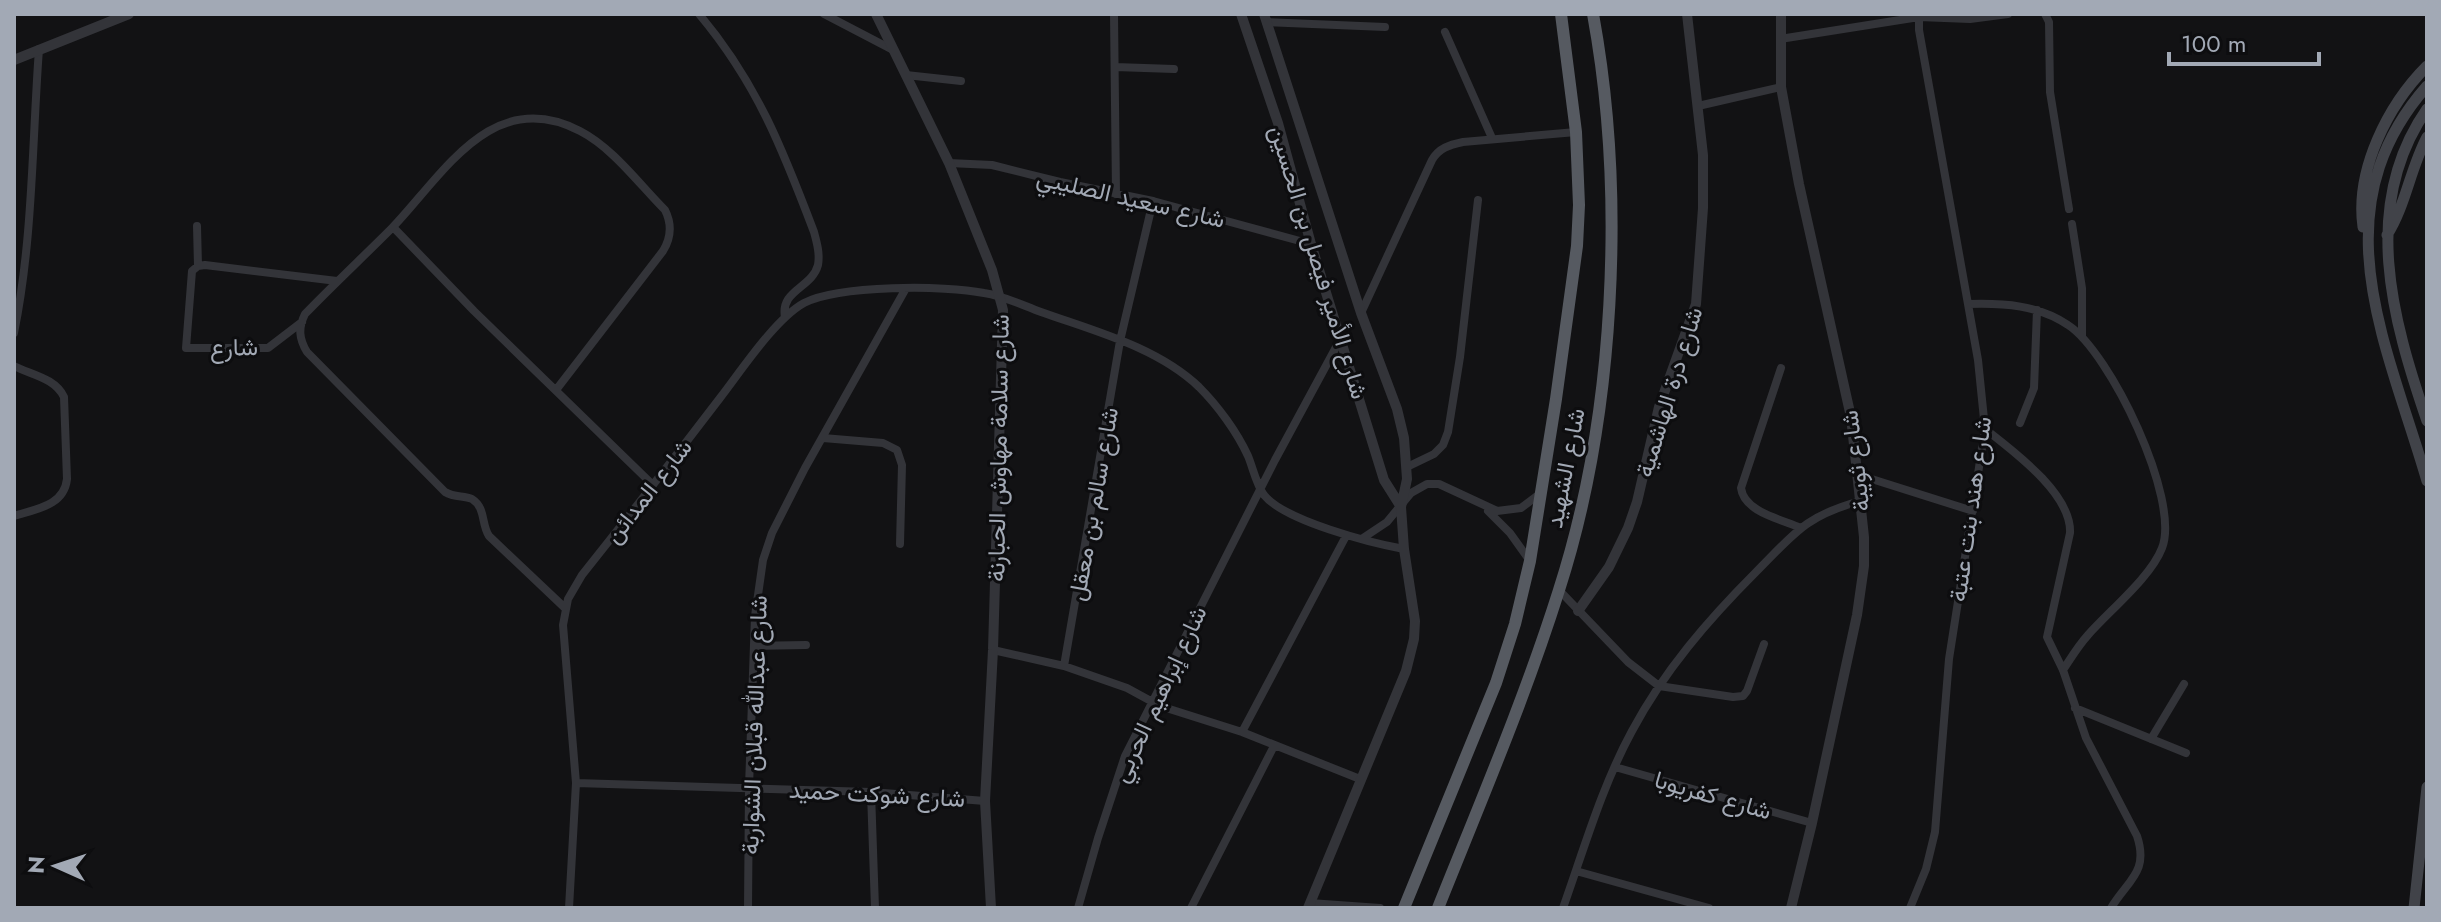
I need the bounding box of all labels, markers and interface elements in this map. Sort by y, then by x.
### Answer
scale bar [2169,16,2319,66]
text: 100 m [2181,26,2247,61]
street label: شارع الأمير فيصل بن الحسين [1261,121,1377,403]
street label: شارع سعيد الصليبي [1033,159,1229,239]
street label: شارع درة الهاشمية [1627,303,1711,481]
street label: شارع سلامة مهاوش الحبارنة [978,314,1018,582]
street label: شارع [210,329,258,365]
street label: شارع سالم بن معقل [1059,404,1127,604]
street label: شارع الشهيد [1536,405,1594,531]
street label: شارع ثويبة [1831,408,1879,514]
street label: شارع هند بنت عتبة [1940,414,2000,604]
street label: شارع المدائن [596,431,700,551]
street label: شارع عبدالله قبلان الشواربة [732,595,776,855]
street label: شارع إبراهيم الحربي [1103,600,1217,789]
street label: شارع كفريوبا [1650,762,1776,828]
street label: شارع شوكت حميد [788,772,966,816]
north arrow [16,826,96,906]
text: N [20,855,52,875]

